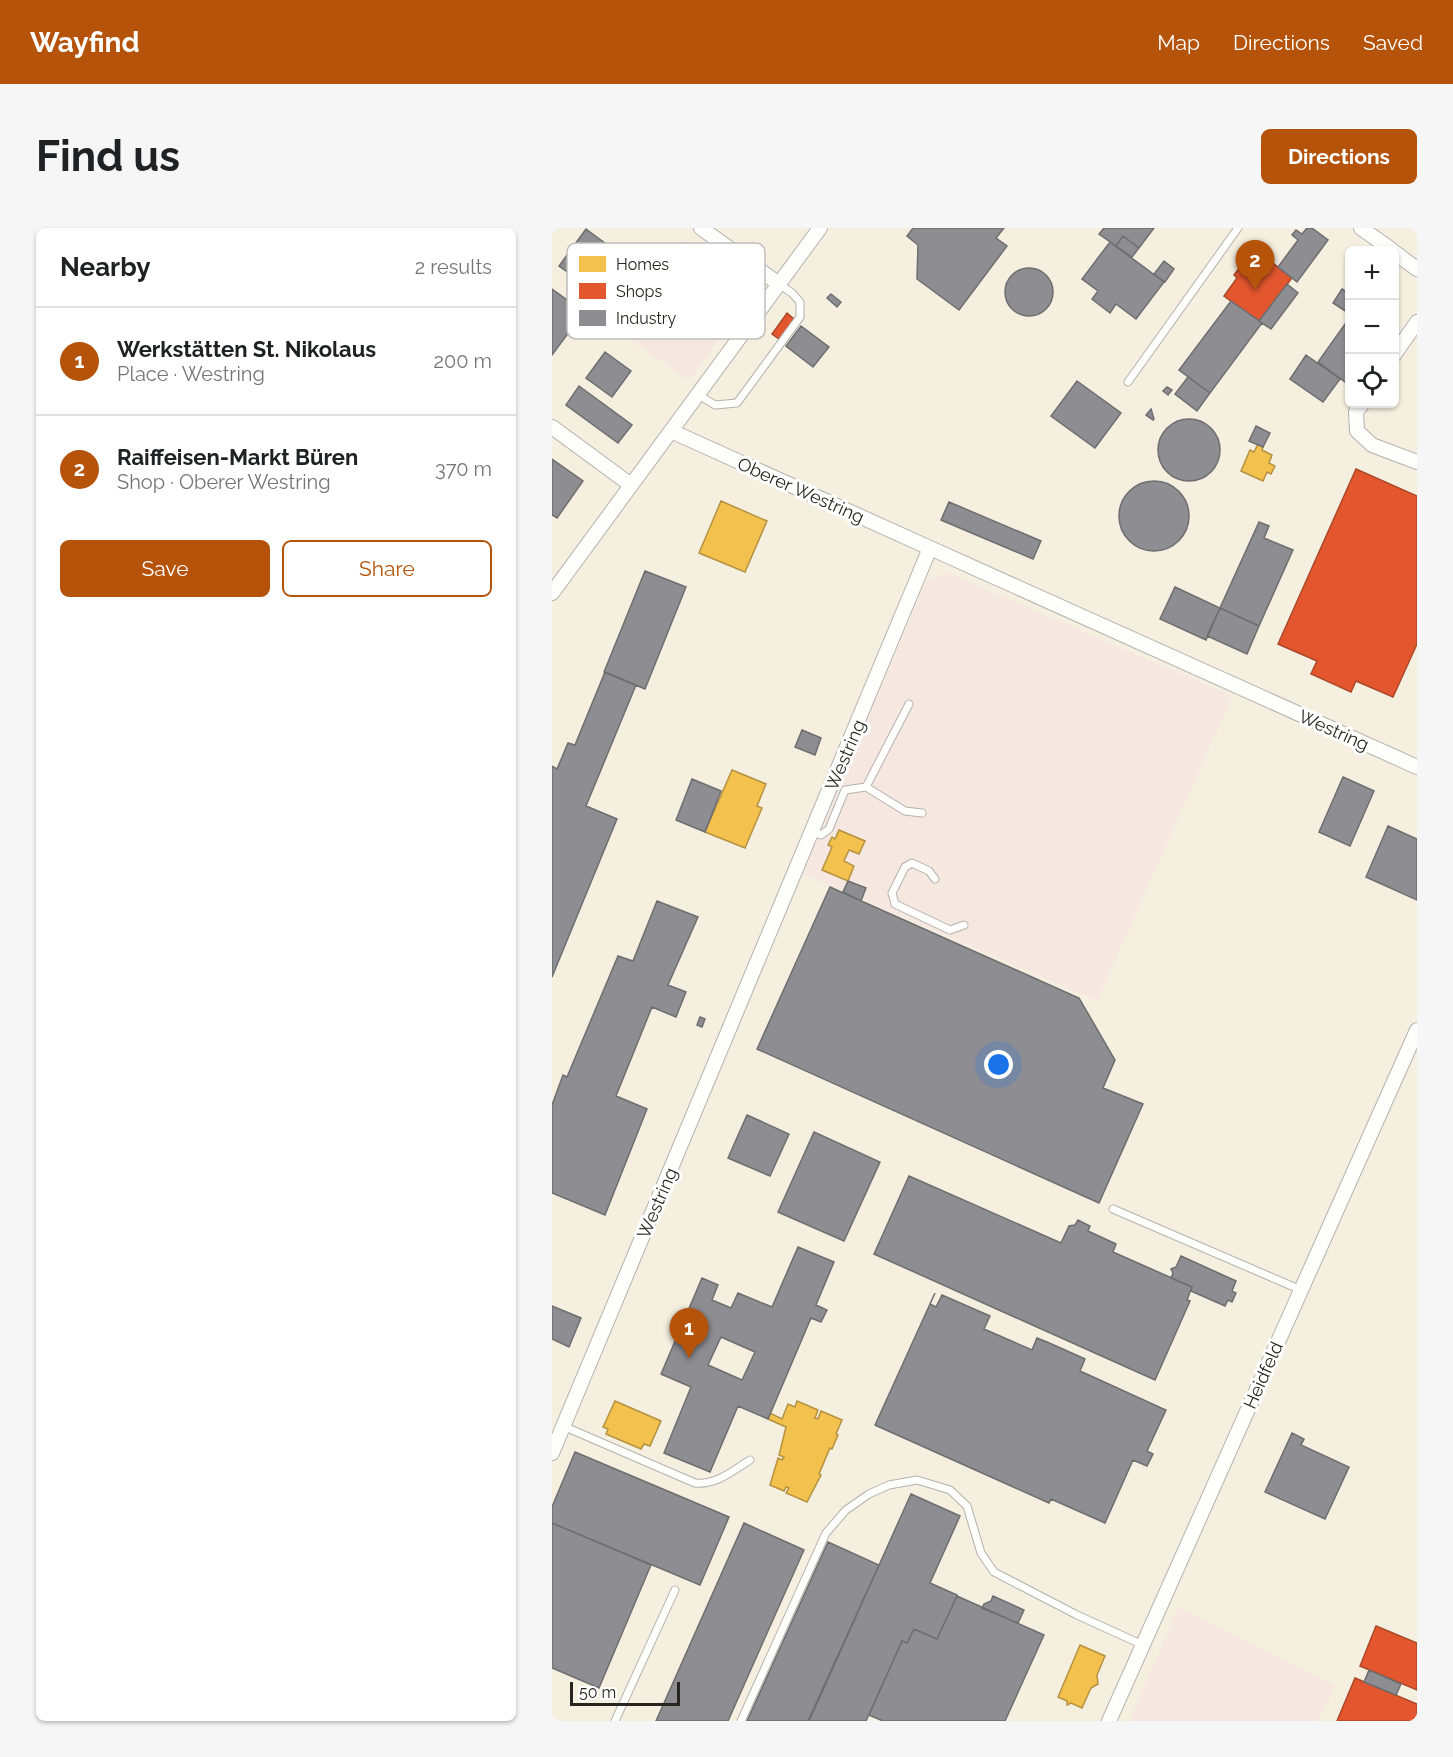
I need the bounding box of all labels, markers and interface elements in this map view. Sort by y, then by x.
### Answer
text: Wayfind [30,26,140,59]
text: Map [1157,30,1200,55]
text: Directions [1233,30,1330,55]
text: Saved [1363,30,1423,55]
button: Directions [1261,129,1417,184]
text: Find us [36,132,180,181]
pin: 2 [1236,241,1274,290]
legend [567,243,765,339]
map controls [1345,246,1399,408]
button: + [1345,246,1399,300]
text: Nearby [60,252,150,282]
text: 2 results [415,255,492,279]
text: Homes [616,255,669,274]
text: Shops [616,282,662,301]
button: − [1345,300,1399,354]
text: Industry [616,309,676,328]
text: Werkstätten St. Nikolaus [117,336,376,362]
text: 1 [75,349,84,373]
text: 200 m [434,349,492,373]
button: locate [1345,354,1399,408]
text: Place · Westring [117,362,265,386]
text: Raiffeisen-Markt Büren [117,444,358,470]
street label: Oberer Westring [734,453,868,527]
text: 2 [74,457,85,481]
text: 370 m [435,457,492,481]
text: Shop · Oberer Westring [117,470,331,494]
button: Save [60,540,270,597]
button: Share [282,540,492,597]
street label: Westring [1296,705,1372,755]
street label: Westring [821,716,869,794]
your location [984,1050,1013,1079]
street label: Westring [633,1164,681,1242]
pin: 1 [670,1308,708,1358]
street label: Heidfeld [1239,1338,1287,1412]
scale bar [570,1679,680,1706]
text: 50 m [579,1683,616,1702]

